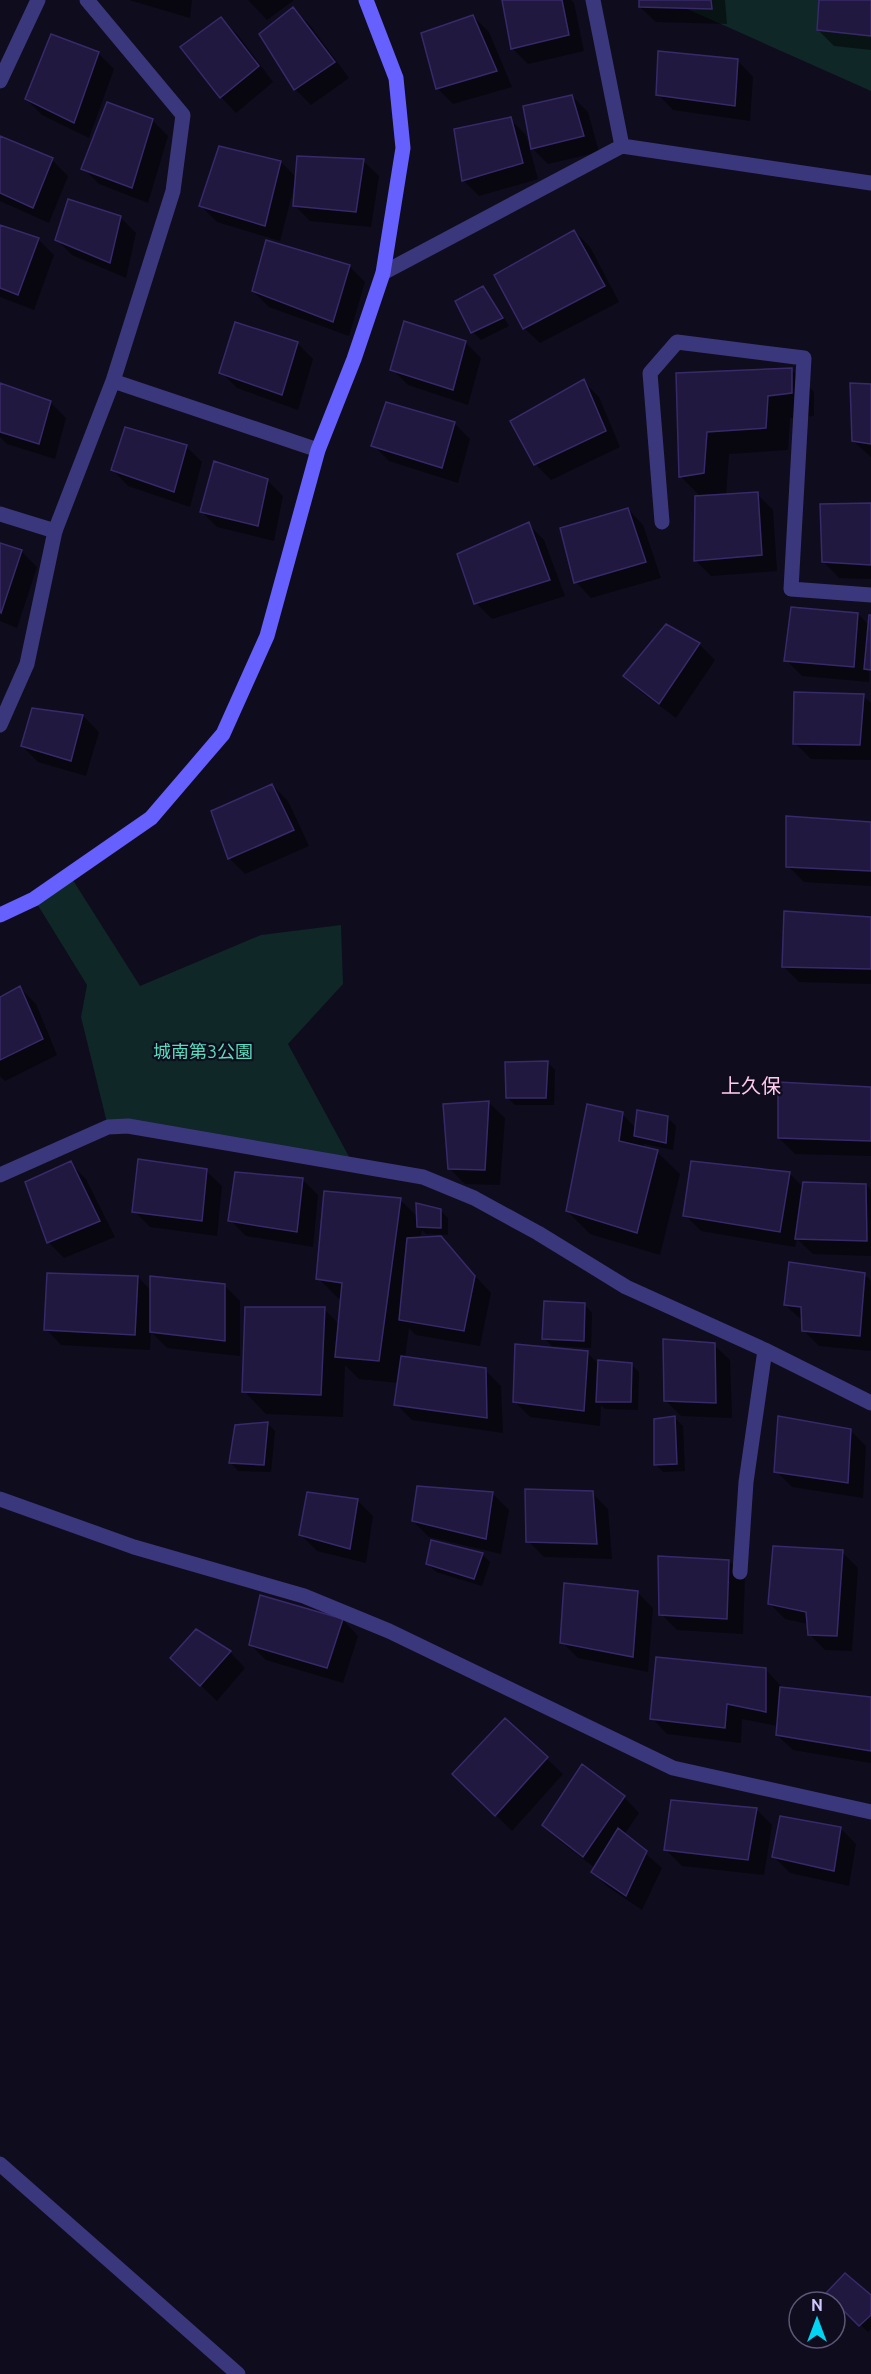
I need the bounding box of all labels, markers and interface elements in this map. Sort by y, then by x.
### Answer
park label: 城南第3公園 [153,1041,253,1061]
district label: 上久保 [721,1074,781,1097]
north arrow [787,2290,847,2350]
text: N [811,2296,823,2314]

